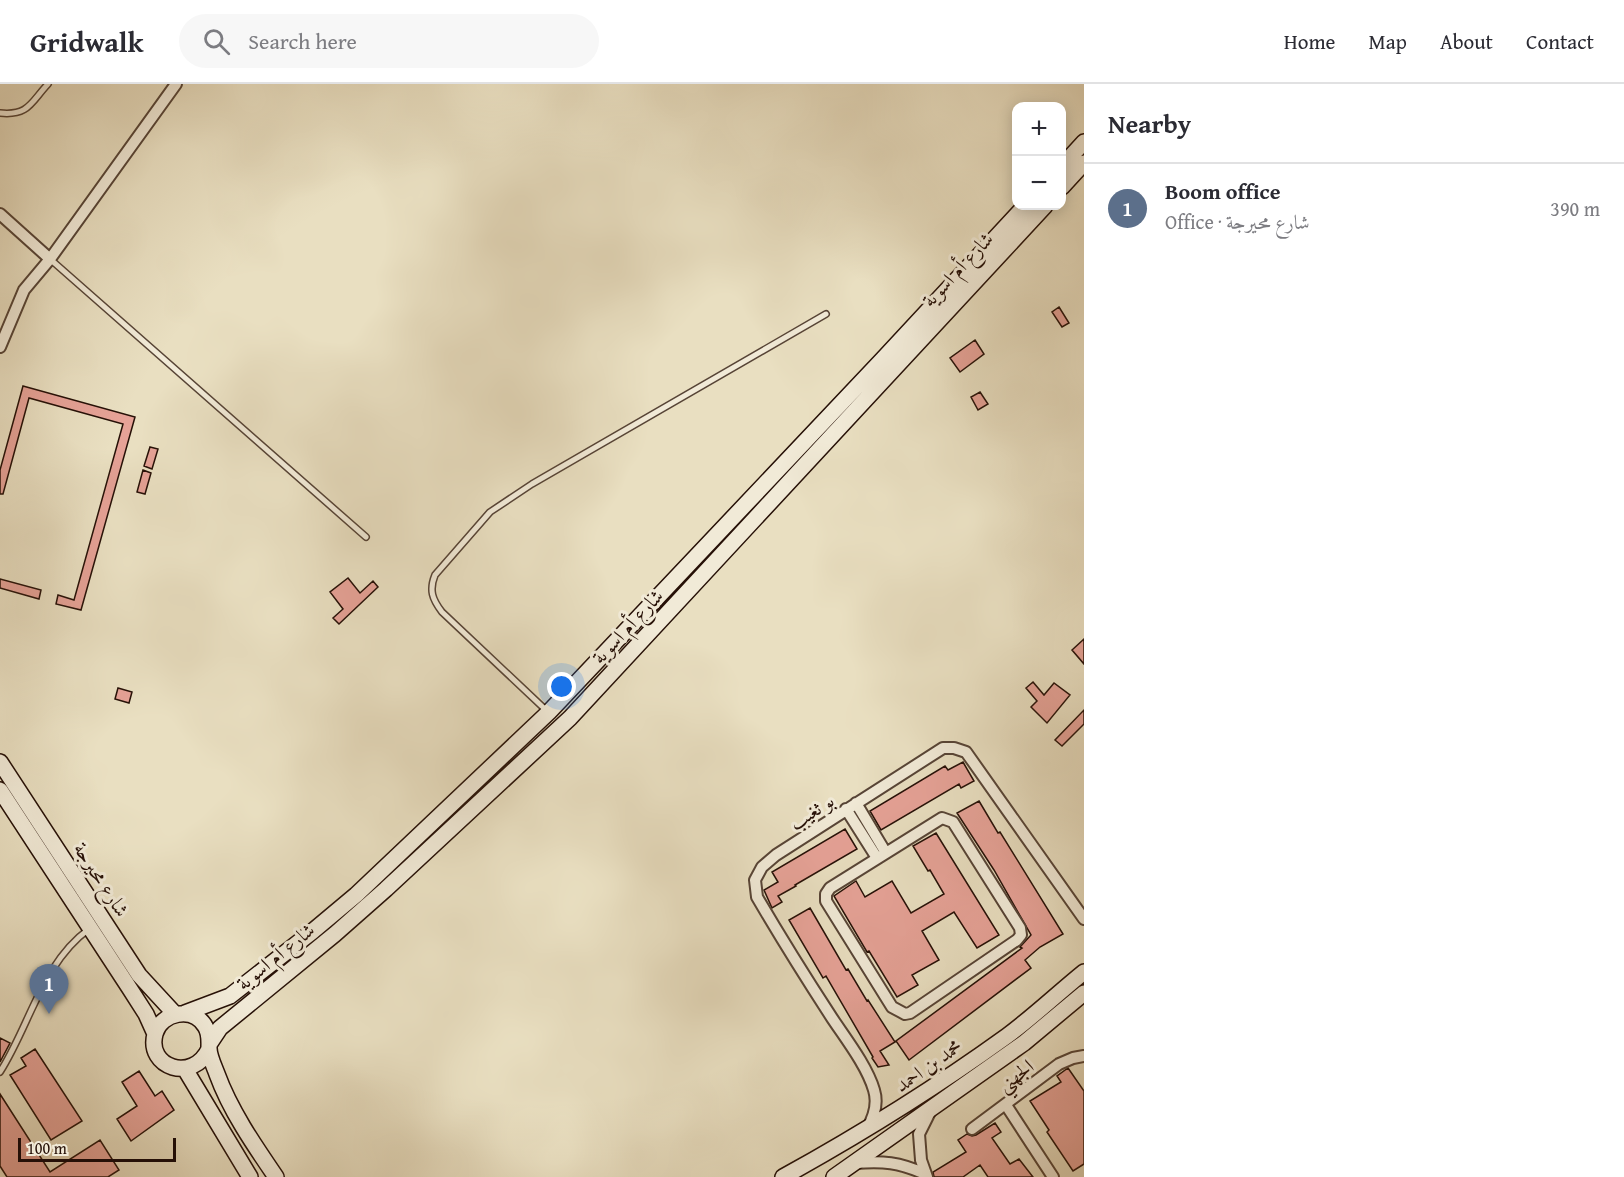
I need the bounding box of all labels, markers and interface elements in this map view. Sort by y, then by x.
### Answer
search box [179,14,599,68]
text: Gridwalk [30,21,143,62]
icon: search [200,25,233,58]
text: Search here [248,25,357,57]
text: Home [1284,26,1335,57]
text: Map [1368,26,1407,57]
text: About [1440,26,1493,57]
text: Contact [1526,26,1594,57]
map controls [1012,102,1066,210]
button: + [1012,102,1066,156]
text: Nearby [1108,104,1191,143]
button: − [1012,156,1066,210]
text: Boom office [1165,175,1281,207]
text: 1 [1122,194,1133,223]
text: 390 m [1550,194,1600,223]
text: Office · شارع محيرجة [1165,207,1310,236]
street label: شارع أم اسوية [914,225,1002,316]
street label: شارع أم اسوية [584,582,672,673]
your location [547,672,576,701]
street label: بو ثغيب [783,786,839,836]
street label: شارع محيرجة [64,836,137,924]
street label: شارع أم اسوية [229,915,323,1000]
pin: 1 [29,964,68,1014]
street label: محمد بن احمد [888,1031,968,1099]
street label: الجهني [991,1052,1042,1102]
scale bar [18,1135,176,1162]
text: 100 m [27,1136,67,1160]

